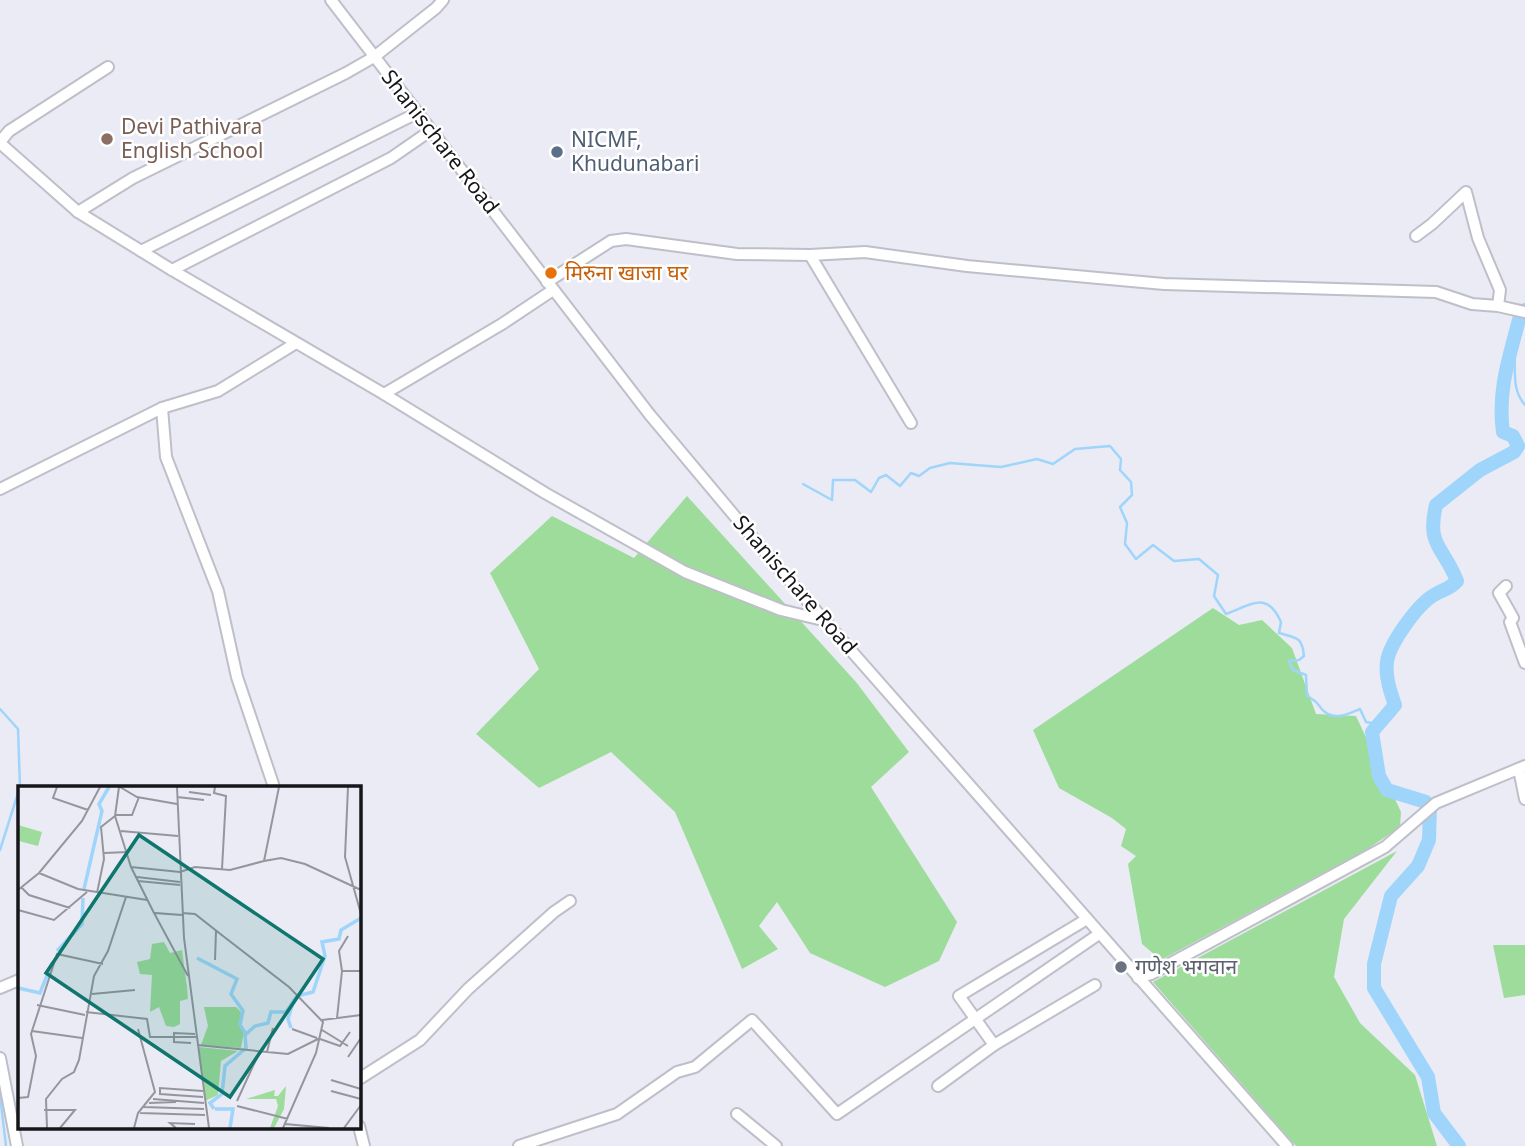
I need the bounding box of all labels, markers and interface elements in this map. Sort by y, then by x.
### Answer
street label: Shanischare Road [376,64,506,219]
place label: Devi Pathivara English School [121,112,263,164]
place label: NICMF, Khudunabari [571,125,699,177]
marker: Devi Pathivara English School [99,131,115,147]
marker: NICMF, Khudunabari [549,144,565,160]
place label: मिरुना खाजा घर [565,258,689,286]
marker: मिरुना खाजा घर [543,265,559,281]
street label: Shanischare Road [728,509,864,660]
inset map [18,786,360,1128]
place label: गणेश भगवान [1135,952,1237,980]
marker: गणेश भगवान [1113,959,1129,975]

